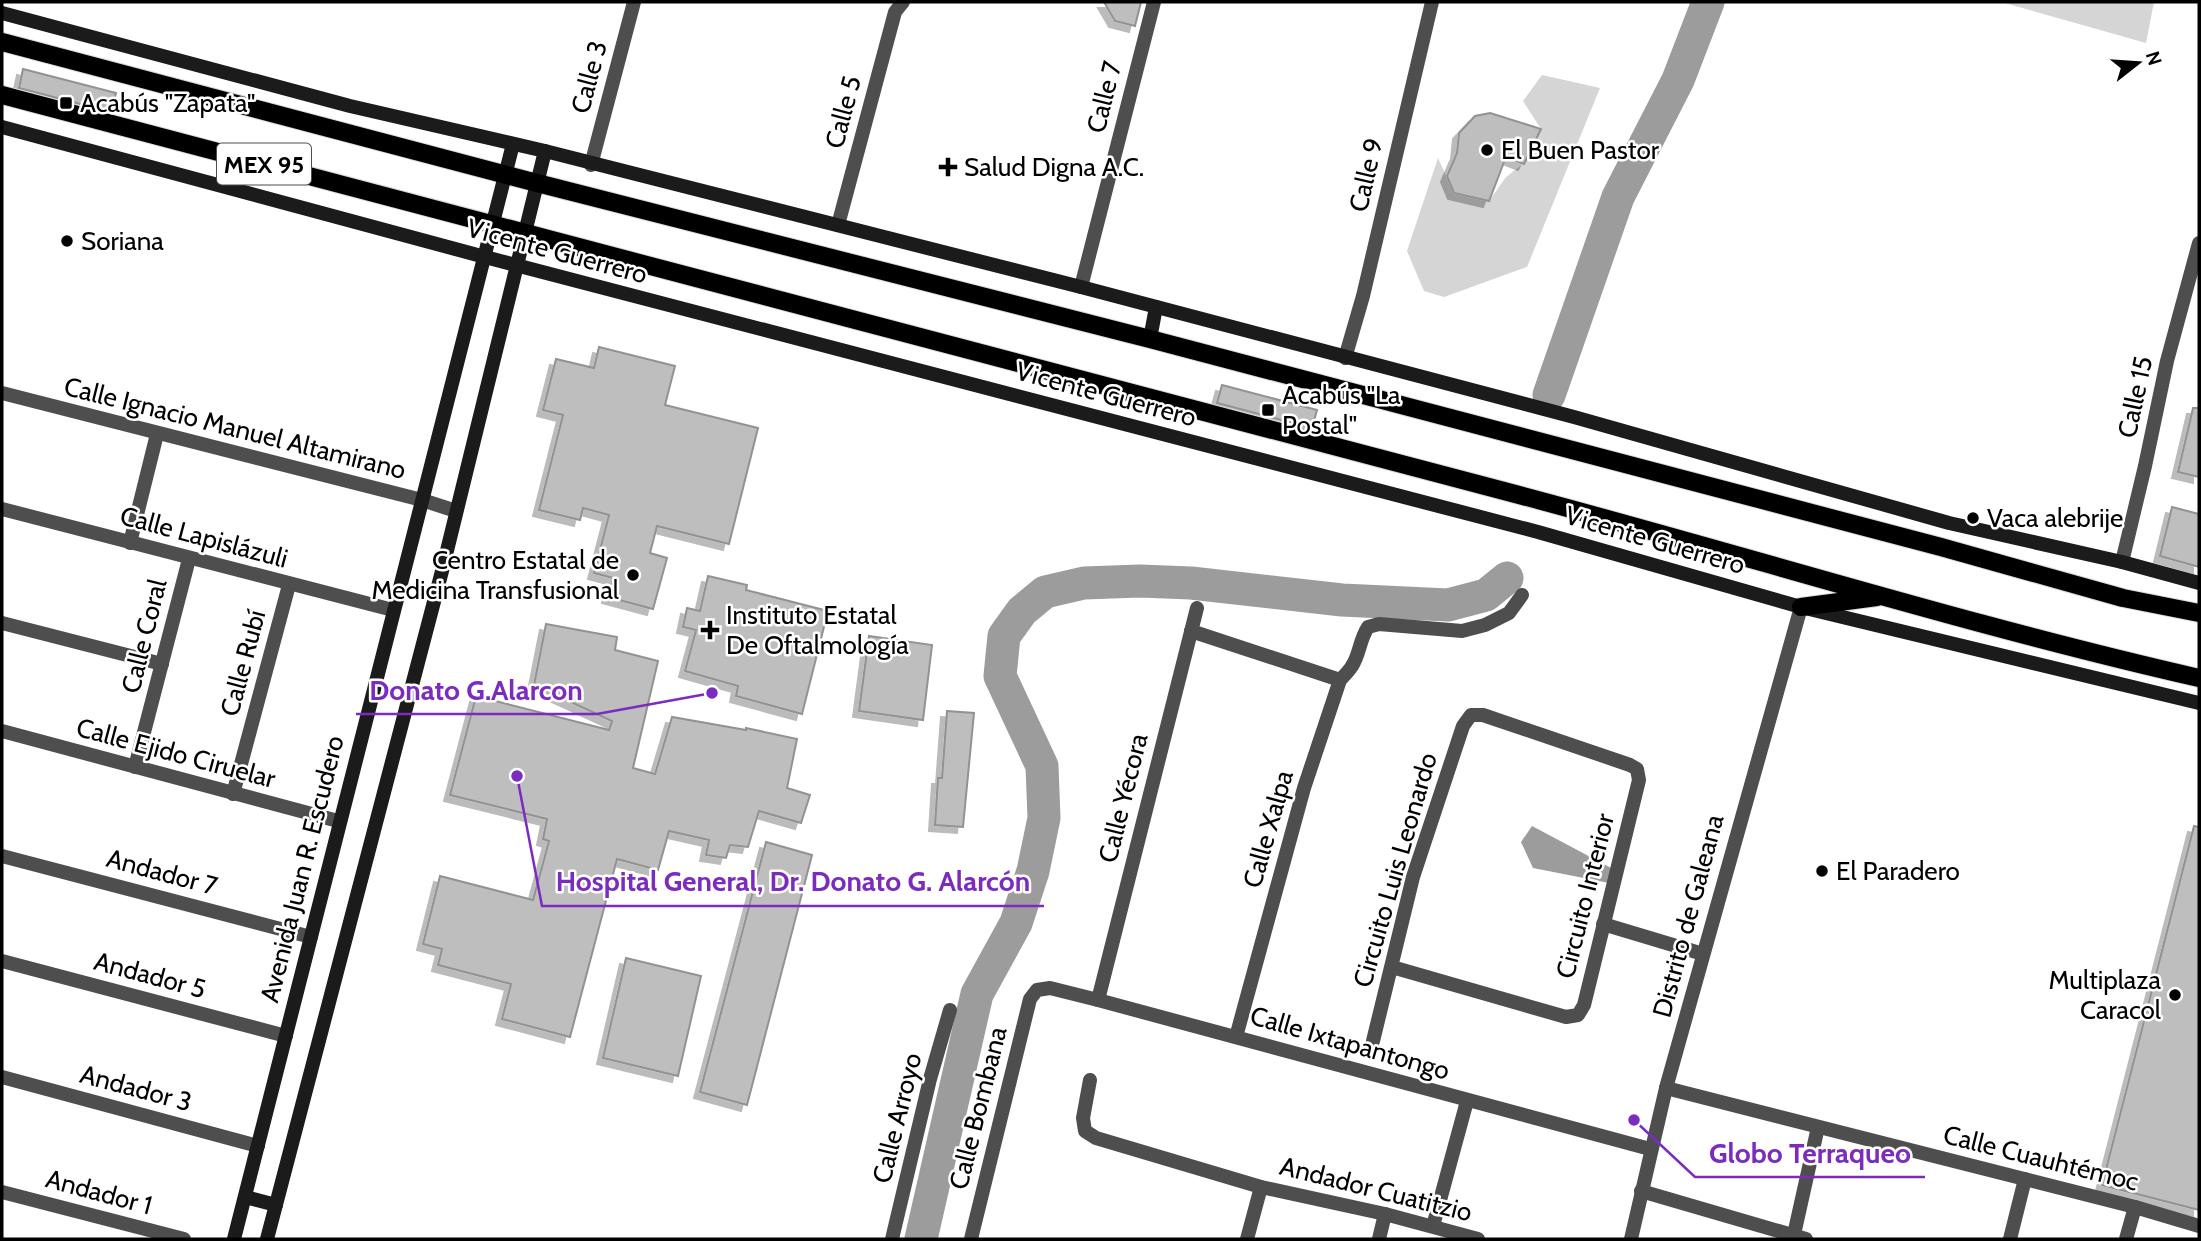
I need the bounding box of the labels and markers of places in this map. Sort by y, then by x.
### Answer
place label: Acabús "Zapata" [80,87,255,119]
marker: Acabús "Zapata" [58,95,74,111]
place label: El Buen Pastor [1501,134,1660,166]
marker: El Buen Pastor [1479,142,1495,158]
place label: Salud Digna A.C. [964,151,1144,183]
marker: Salud Digna A.C. [938,157,958,177]
place label: Soriana [81,225,164,257]
marker: Soriana [59,233,75,249]
place label: Acabús "La Postal" [1282,379,1401,441]
marker: Acabús "La Postal" [1260,402,1276,418]
place label: Vaca alebrije [1987,502,2123,534]
marker: Vaca alebrije [1965,510,1981,526]
place label: Centro Estatal de Medicina Transfusional [371,544,619,606]
marker: Centro Estatal de Medicina Transfusional [625,567,641,583]
place label: Instituto Estatal De Oftalmología [726,599,909,661]
marker: Instituto Estatal De Oftalmología [700,620,720,640]
callout: Donato G.Alarcon [356,665,597,714]
place label: El Paradero [1836,855,1960,887]
callout: Hospital General, Dr. Donato G. Alarcón [542,857,1044,906]
marker: El Paradero [1814,863,1830,879]
place label: Multiplaza Caracol [2048,964,2162,1026]
marker: Multiplaza Caracol [2167,987,2183,1003]
callout: Globo Terraqueo [1695,1128,1925,1177]

